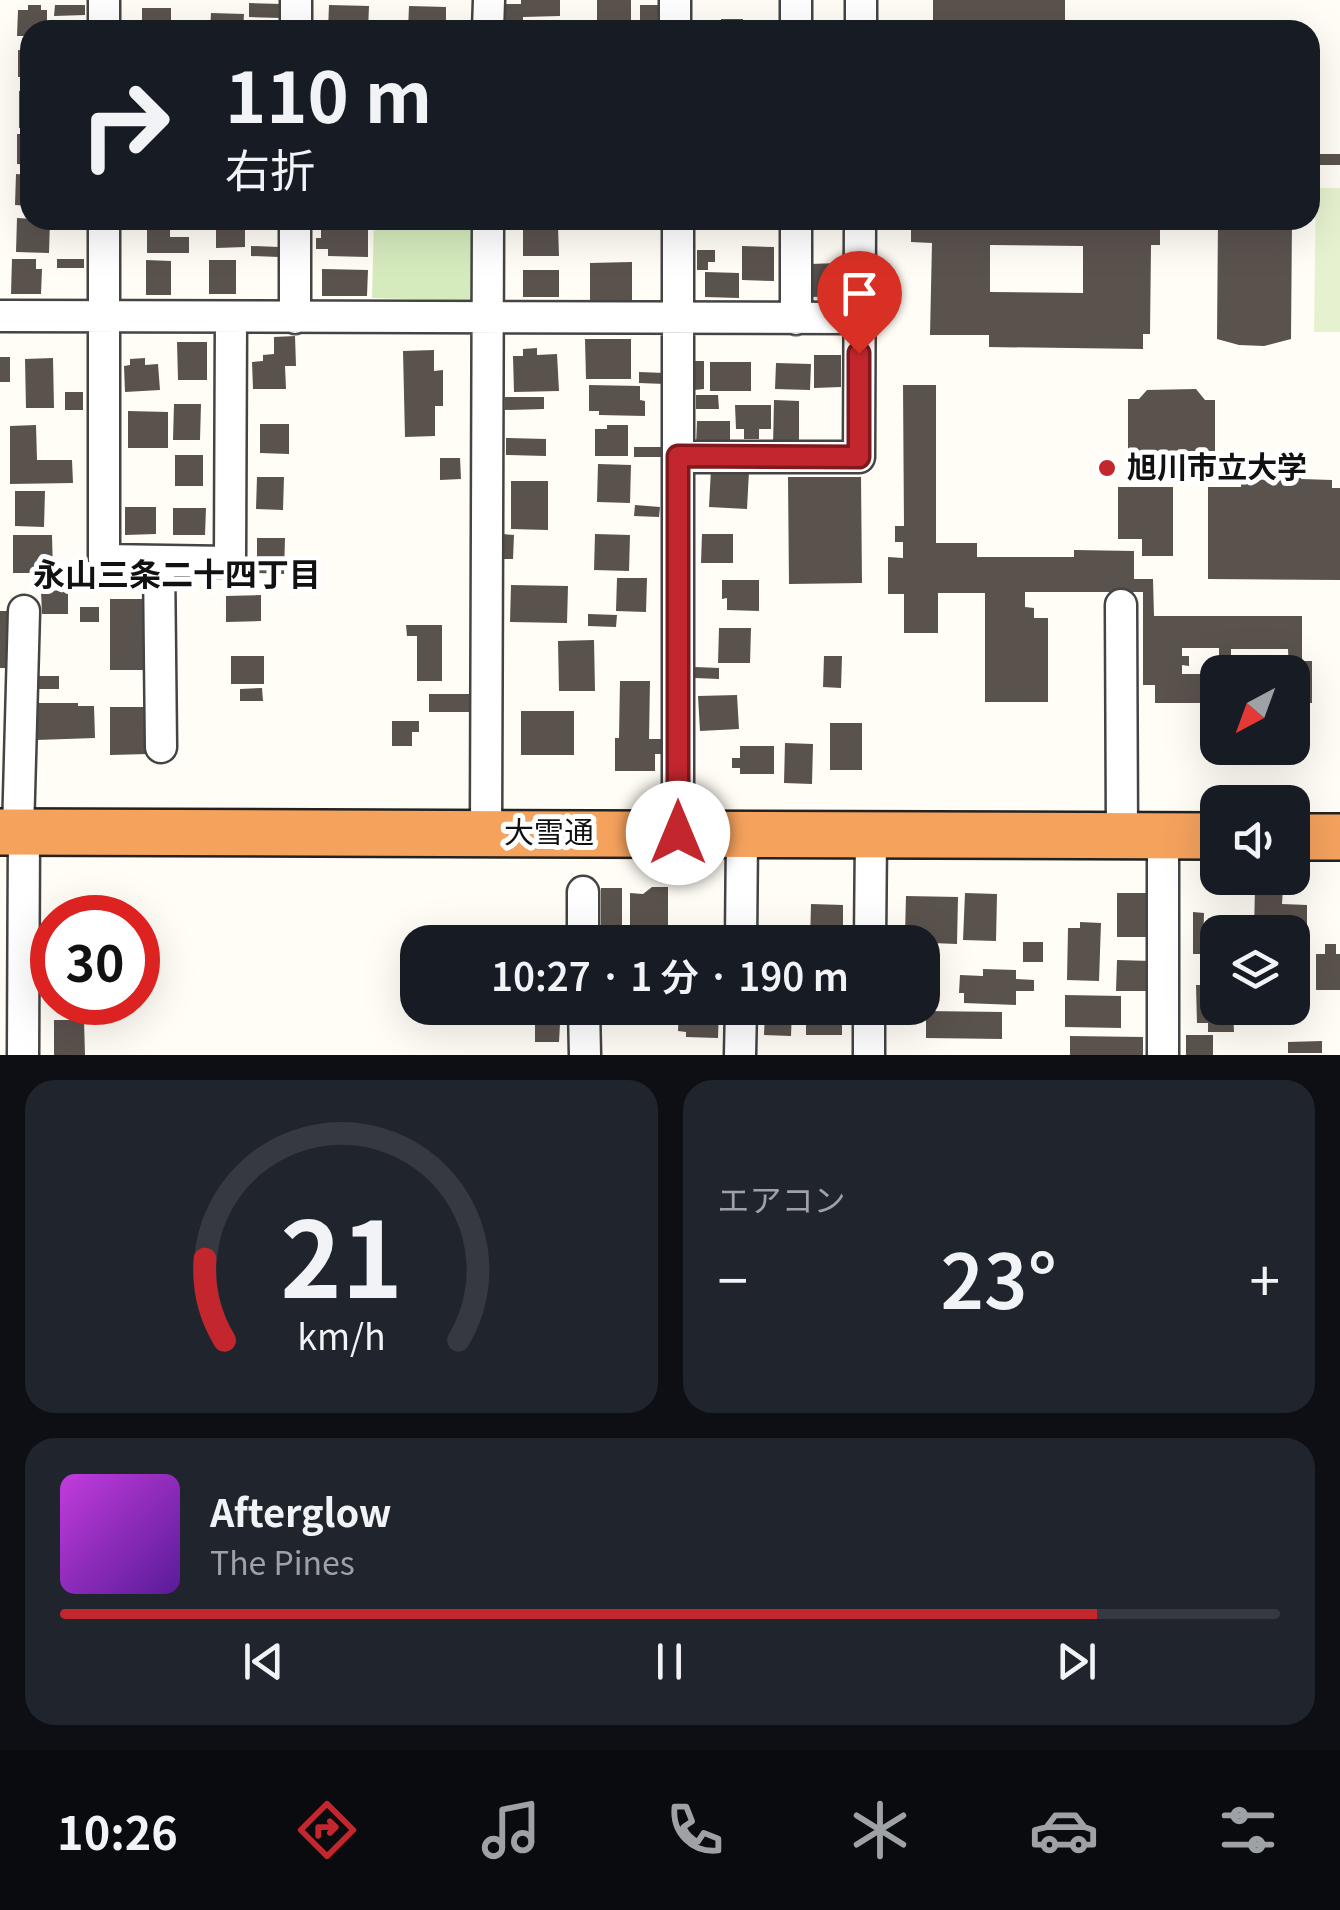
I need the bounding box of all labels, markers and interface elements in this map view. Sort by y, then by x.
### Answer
text: 110 m [225,42,432,143]
icon: right [60,60,190,190]
text: 右折 [225,135,315,200]
pin [817,251,902,354]
icon: arrive [832,266,887,321]
place label: 旭川市立大学 [1127,443,1307,487]
marker: 旭川市立大学 [1096,457,1118,479]
district label: 永山三条二十四丁目 [33,549,321,595]
north arrow [1200,655,1310,765]
map controls [1200,655,1310,1025]
position arrow [626,781,730,885]
button: sound [1200,785,1310,895]
street label: 大雪通 [504,808,594,852]
speed limit sign: 30 [30,895,160,1025]
button: layers [1200,915,1310,1025]
text: 10:27 · 1 分 · 190 m [491,947,849,1002]
text: エアコン [718,1175,846,1221]
text: 21 [280,1177,403,1328]
text: 23° [940,1222,1057,1331]
text: − [718,1237,748,1317]
text: + [1249,1237,1280,1317]
text: km/h [297,1309,386,1360]
text: Afterglow [210,1483,392,1538]
text: The Pines [210,1538,355,1584]
icon: previous [236,1634,291,1689]
icon: pause [642,1634,697,1689]
icon: next [1049,1634,1104,1689]
icon: directions [292,1795,362,1865]
icon: music [476,1795,546,1865]
icon: phone [660,1795,730,1865]
icon: climate [845,1795,915,1865]
icon: car [1029,1795,1099,1865]
icon: filters [1213,1795,1283,1865]
text: 10:26 [57,1798,178,1863]

